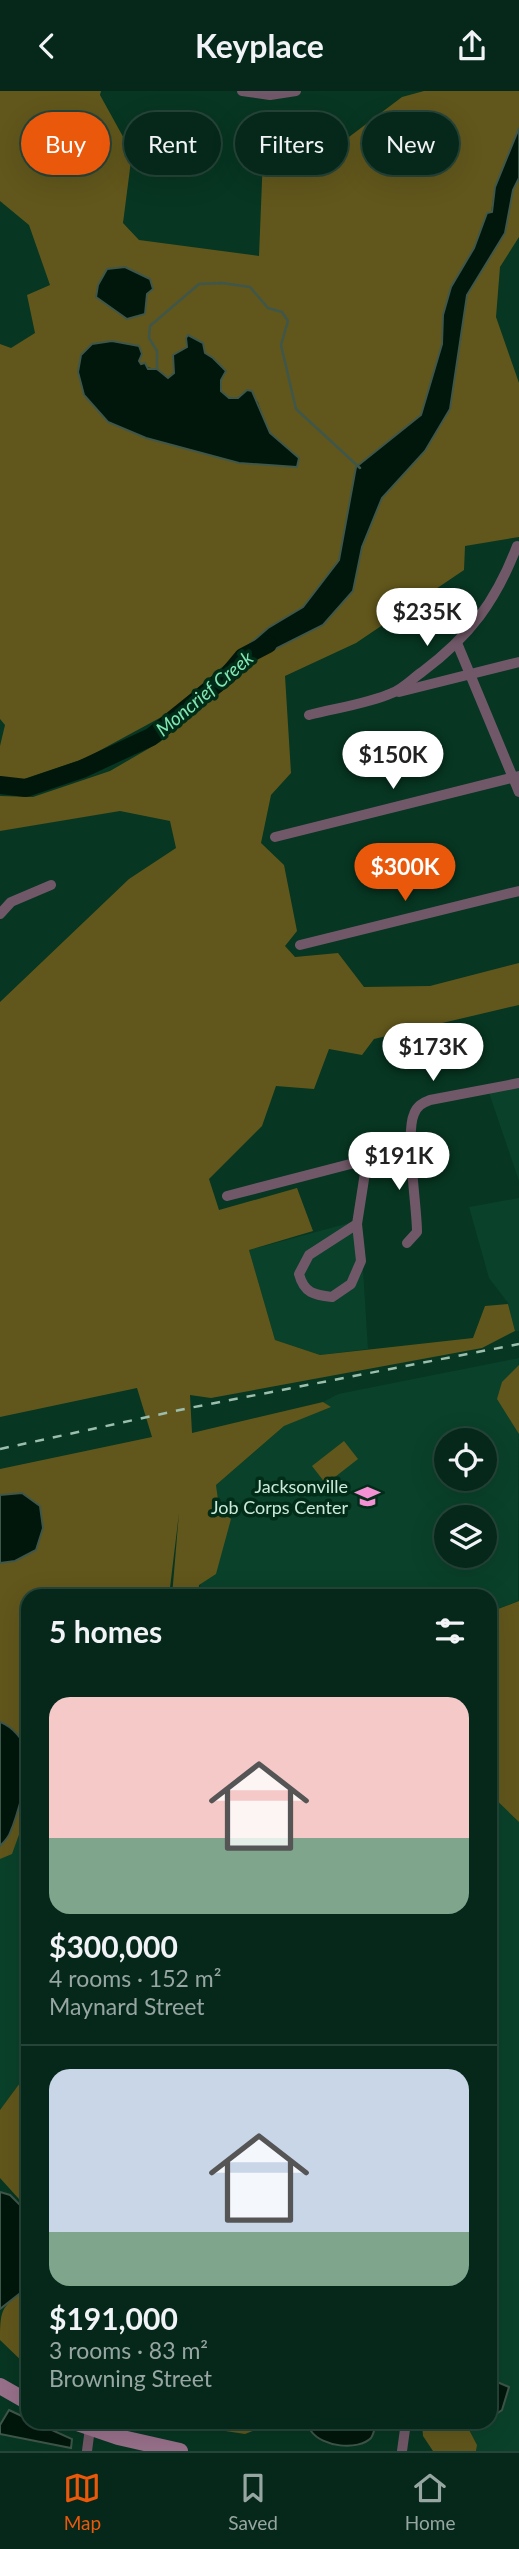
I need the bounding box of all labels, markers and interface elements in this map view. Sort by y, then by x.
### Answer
text: Keyplace [195,26,324,65]
icon: back [28,27,66,65]
icon: share [453,27,491,65]
chip: Buy [21,112,110,175]
chip: Rent [124,112,221,175]
chip: Filters [235,112,348,175]
chip: New [362,112,459,175]
pin: $235K [378,589,476,648]
text: $235K [392,597,462,625]
water label: Moncrief Creek [151,645,258,740]
pin: $150K [344,731,442,791]
text: $150K [358,740,428,768]
pin: $300K [356,843,454,903]
text: $300K [370,852,440,880]
pin: $173K [384,1023,482,1083]
text: $173K [398,1032,468,1060]
pin: $191K [350,1133,448,1192]
text: $191K [364,1141,434,1169]
map controls [434,1428,497,1568]
button: locate [434,1428,497,1491]
place label: Jacksonville Job Corps Center [211,1475,348,1518]
school or university icon: Jacksonville Job Corps Center [354,1482,382,1510]
button: layers [434,1505,497,1568]
icon: filters [431,1612,469,1650]
text: 5 homes [49,1613,162,1649]
icon: home [196,1743,322,1869]
text: $300,000 [49,1928,178,1964]
text: 4 rooms · 152 m² [49,1964,221,1992]
text: Maynard Street [49,1992,205,2020]
icon: home [196,2115,322,2241]
text: $191,000 [49,2300,178,2336]
text: 3 rooms · 83 m² [49,2336,208,2364]
text: Browning Street [49,2364,212,2392]
tab: Map [63,2469,101,2534]
tab: Saved [228,2469,278,2534]
tab: Home [405,2469,456,2534]

